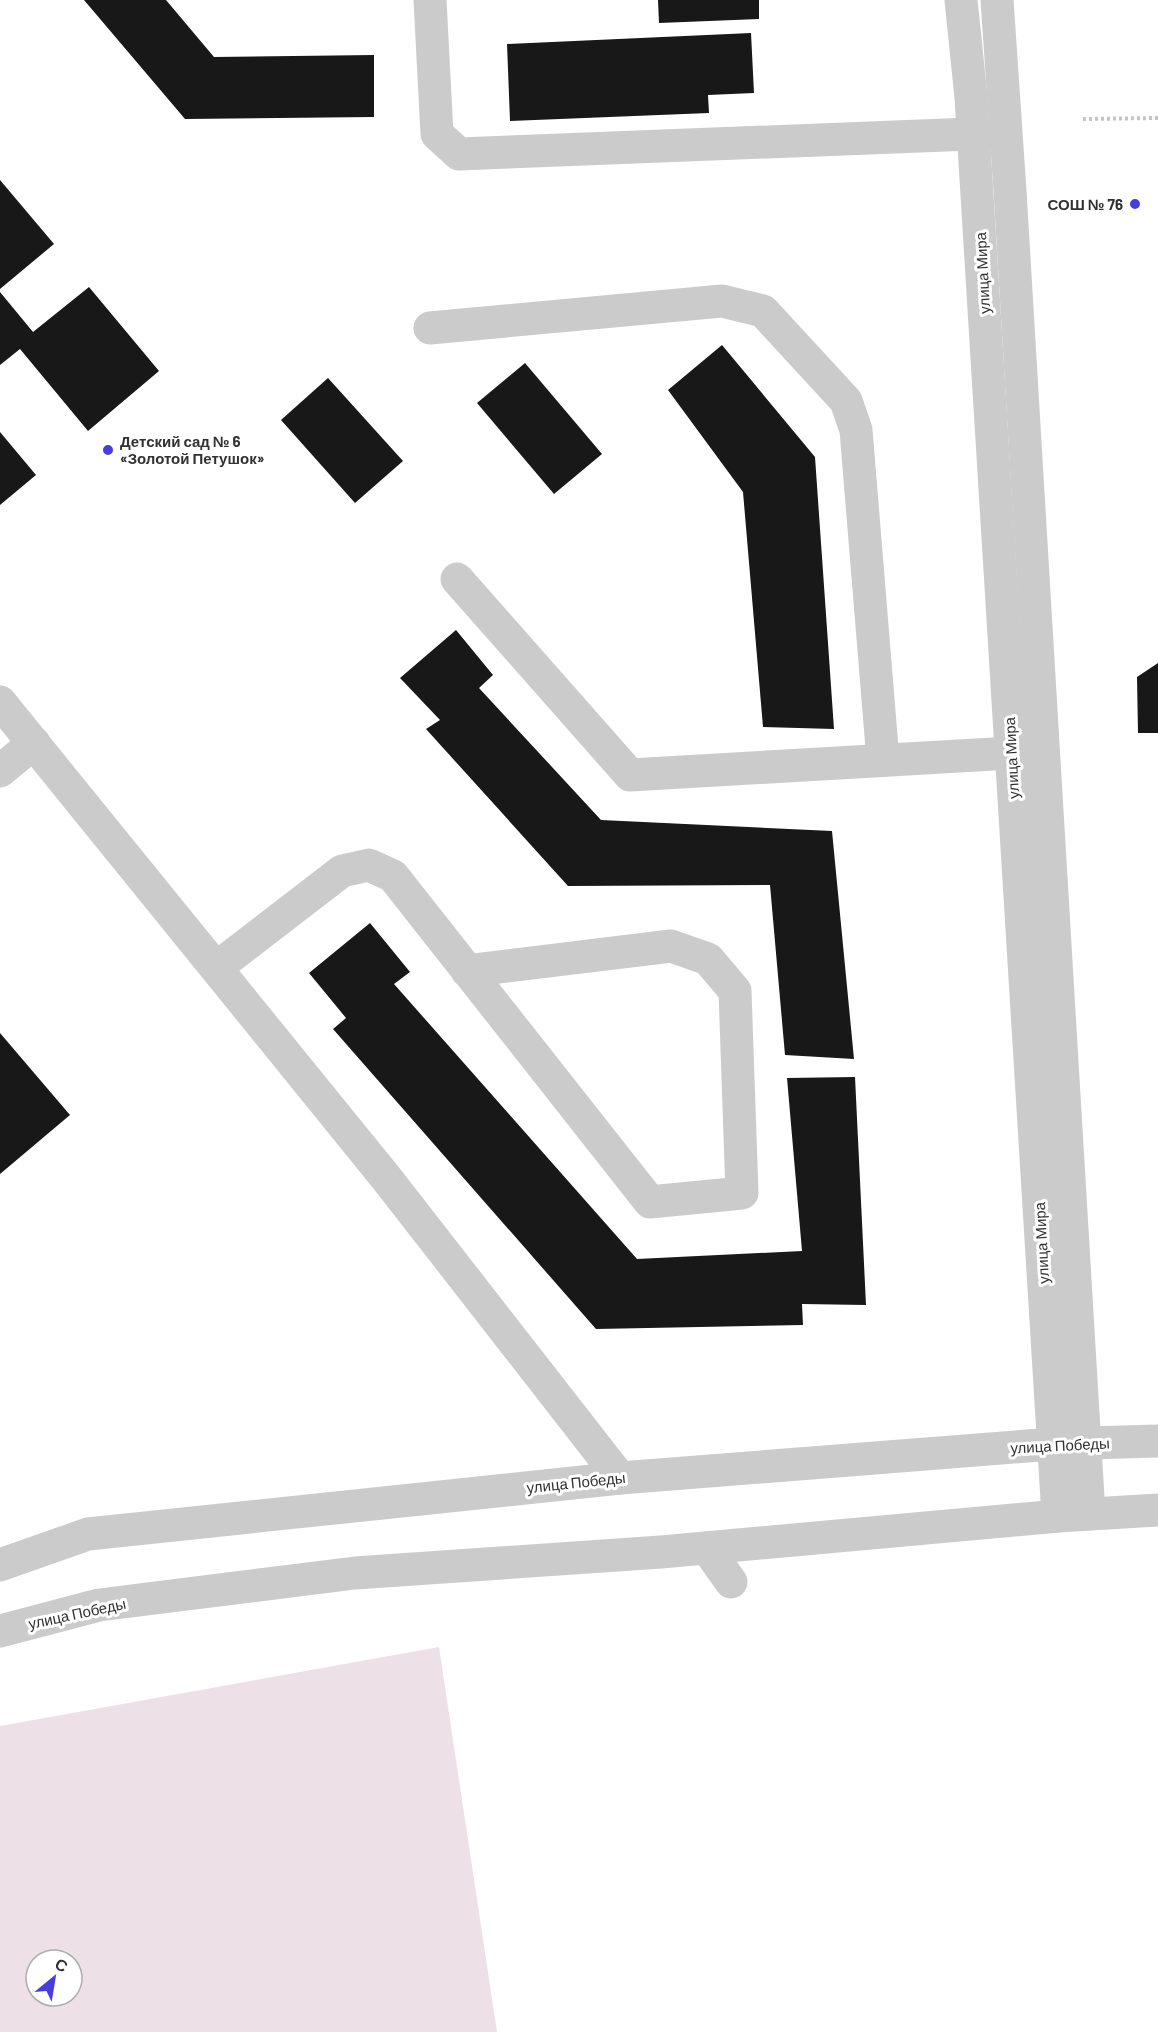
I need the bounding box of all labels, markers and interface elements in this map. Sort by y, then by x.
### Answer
place label: СОШ № 76 [1048,195,1123,213]
marker: СОШ № 76 [1128,197,1142,211]
street label: улица Мира [971,231,993,314]
place label: Детский сад № 6 «Золотой Петушок» [120,432,264,467]
marker: Детский сад № 6 «Золотой Петушок» [101,443,115,457]
street label: улица Мира [1000,716,1022,799]
street label: улица Мира [1030,1201,1052,1284]
street label: улица Победы [1010,1433,1110,1457]
street label: улица Победы [526,1468,626,1496]
street label: улица Победы [27,1594,127,1632]
north arrow [24,1948,84,2008]
text: С [52,1953,72,1976]

